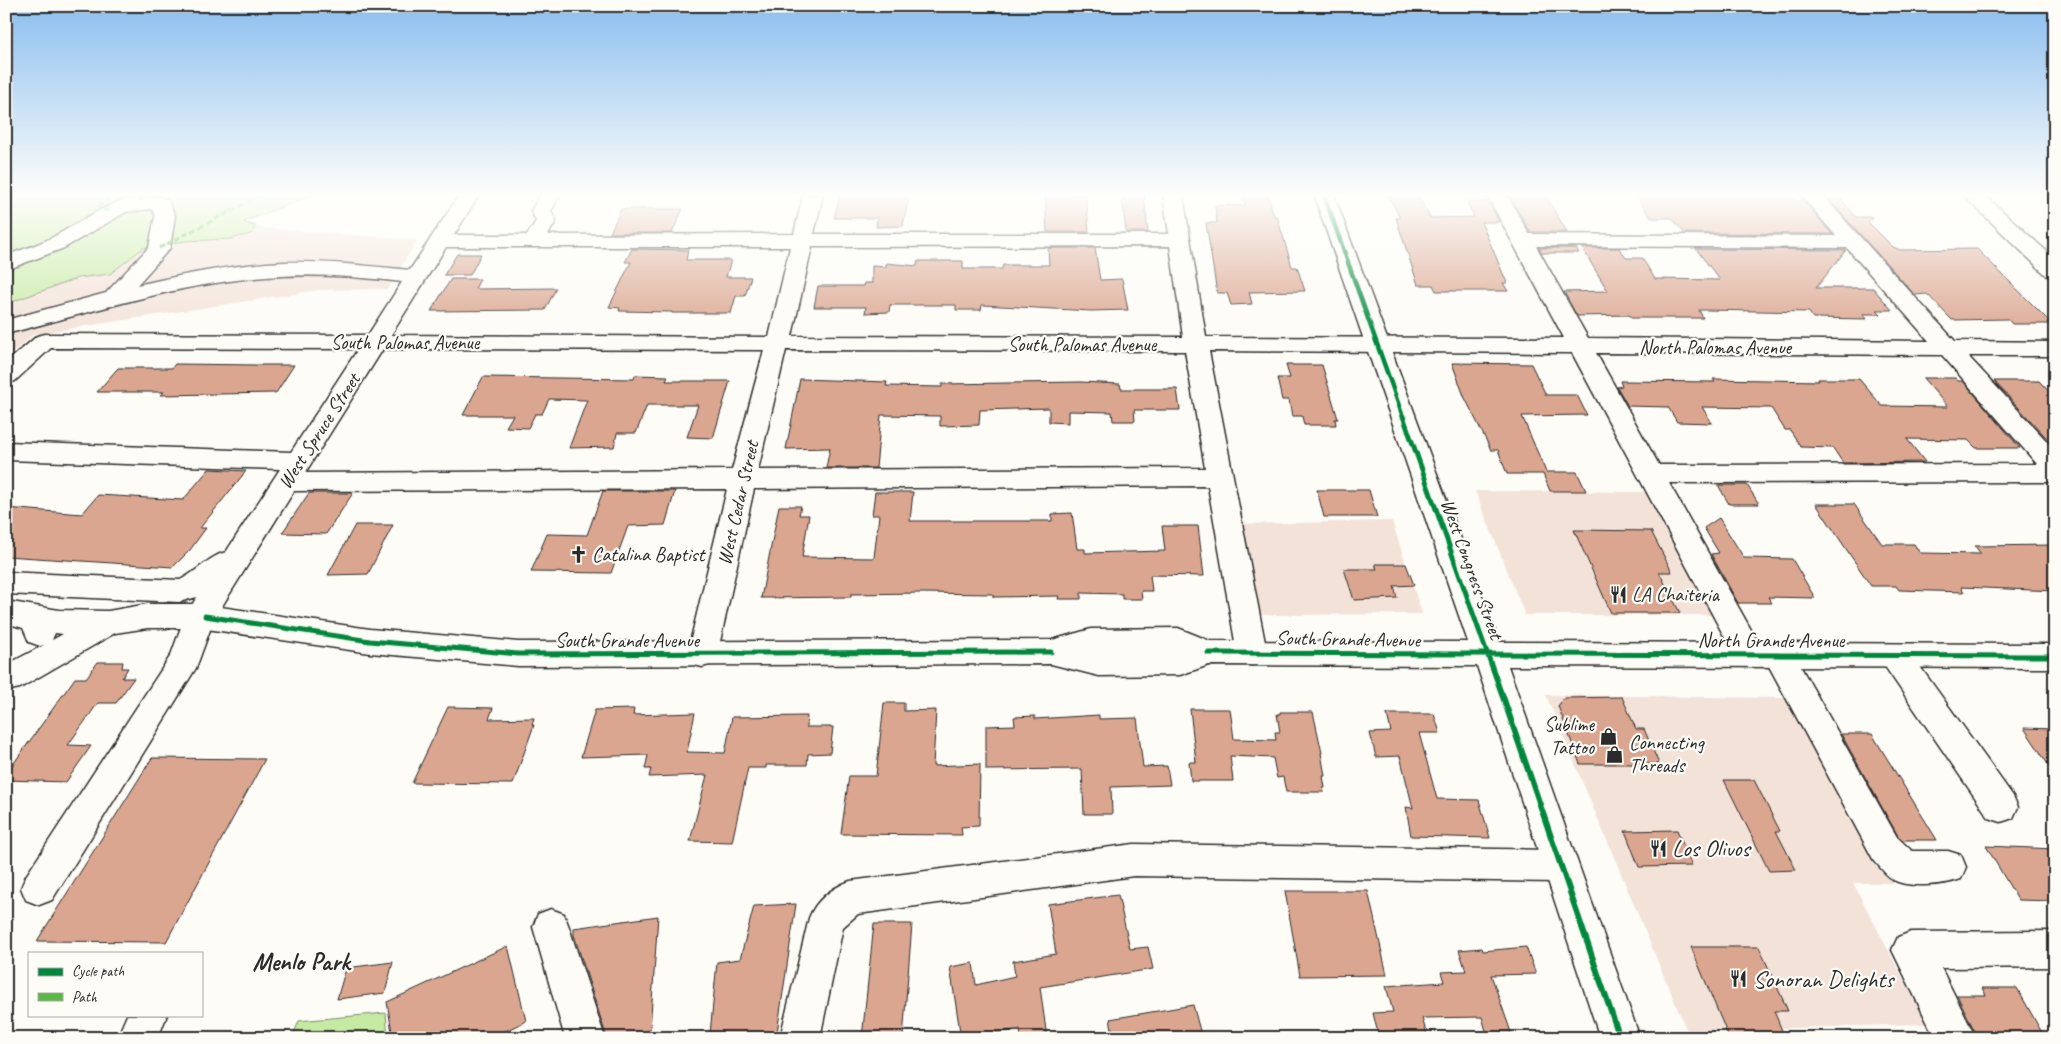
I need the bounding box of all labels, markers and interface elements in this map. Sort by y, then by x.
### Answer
street label: South Palomas Avenue [331,330,481,355]
street label: South Palomas Avenue [1008,332,1158,357]
street label: North Palomas Avenue [1639,335,1793,360]
street label: West Spruce Street [272,367,367,493]
street label: West Cedar Street [712,436,765,567]
street label: West Congress Street [1435,495,1510,645]
place label: Catalina Baptist [592,542,707,567]
church icon: Catalina Baptist [568,544,588,564]
place label: LA Chaiteria [1632,582,1721,607]
restaurant icon: LA Chaiteria [1608,584,1628,604]
street label: South Grande Avenue [1276,625,1422,653]
street label: South Grande Avenue [555,628,701,653]
street label: North Grande Avenue [1698,628,1846,653]
place label: Sublime Tattoo [1544,712,1595,760]
shop icon: Sublime Tattoo [1598,726,1618,746]
place label: Connecting Threads [1629,730,1706,778]
shop icon: Connecting Threads [1605,744,1625,764]
place label: Los Olivos [1672,833,1753,863]
restaurant icon: Los Olivos [1648,838,1668,858]
district label: Menlo Park [253,946,352,978]
legend [28,952,202,1016]
text: Cycle path [72,962,124,981]
place label: Sonoran Delights [1753,964,1895,994]
restaurant icon: Sonoran Delights [1729,969,1749,989]
text: Path [72,988,98,1007]

